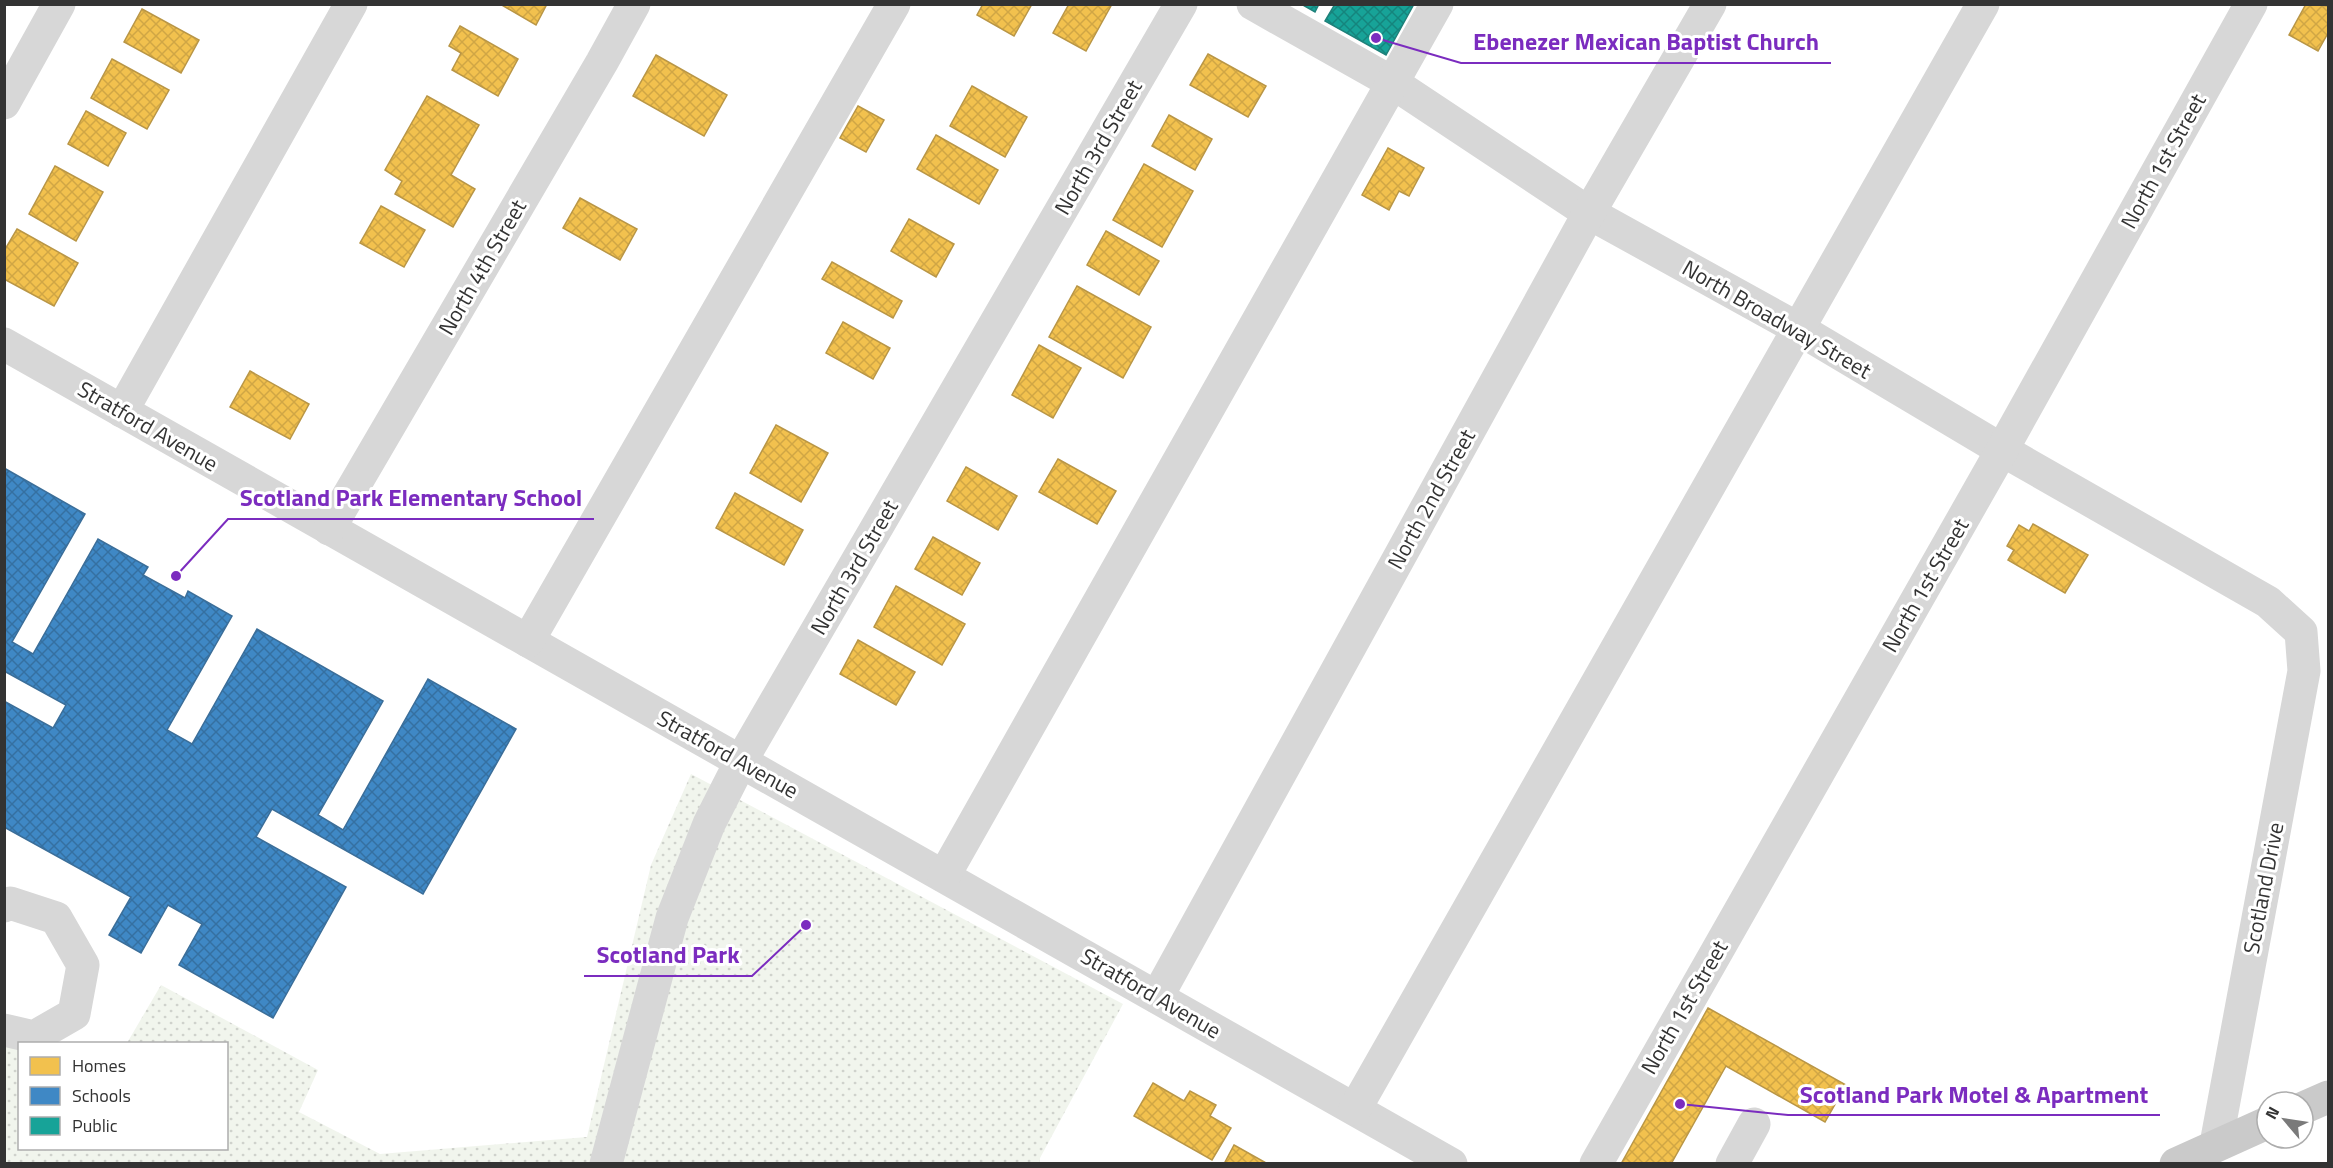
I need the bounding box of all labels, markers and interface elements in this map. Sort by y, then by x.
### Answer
callout: Ebenezer Mexican Baptist Church [1461,21,1831,63]
text: Ebenezer Mexican Baptist Church [1473,23,1819,59]
street label: North 3rd Street [1045,73,1151,221]
street label: North 1st Street [2112,87,2214,235]
street label: North 4th Street [429,193,535,341]
street label: North Broadway Street [1676,251,1878,387]
street label: Stratford Avenue [71,372,225,480]
street label: North 2nd Street [1378,422,1484,575]
callout: Scotland Park Elementary School [228,477,594,519]
text: Scotland Park Elementary School [240,479,582,515]
street label: North 3rd Street [801,493,907,641]
street label: North 1st Street [1873,511,1977,659]
street label: Stratford Avenue [651,701,805,807]
street label: Scotland Drive [2234,819,2292,957]
street label: North 1st Street [1632,933,1736,1081]
callout: Scotland Park [584,934,752,976]
text: Scotland Park [596,936,740,972]
street label: Stratford Avenue [1074,939,1228,1047]
legend [18,1042,228,1150]
text: Homes [72,1052,126,1079]
callout: Scotland Park Motel & Apartment [1788,1073,2160,1115]
text: Scotland Park Motel & Apartment [1800,1076,2148,1112]
text: Schools [72,1082,131,1109]
north arrow [2255,1090,2315,1150]
text: N [2259,1102,2285,1123]
text: Public [72,1112,118,1139]

